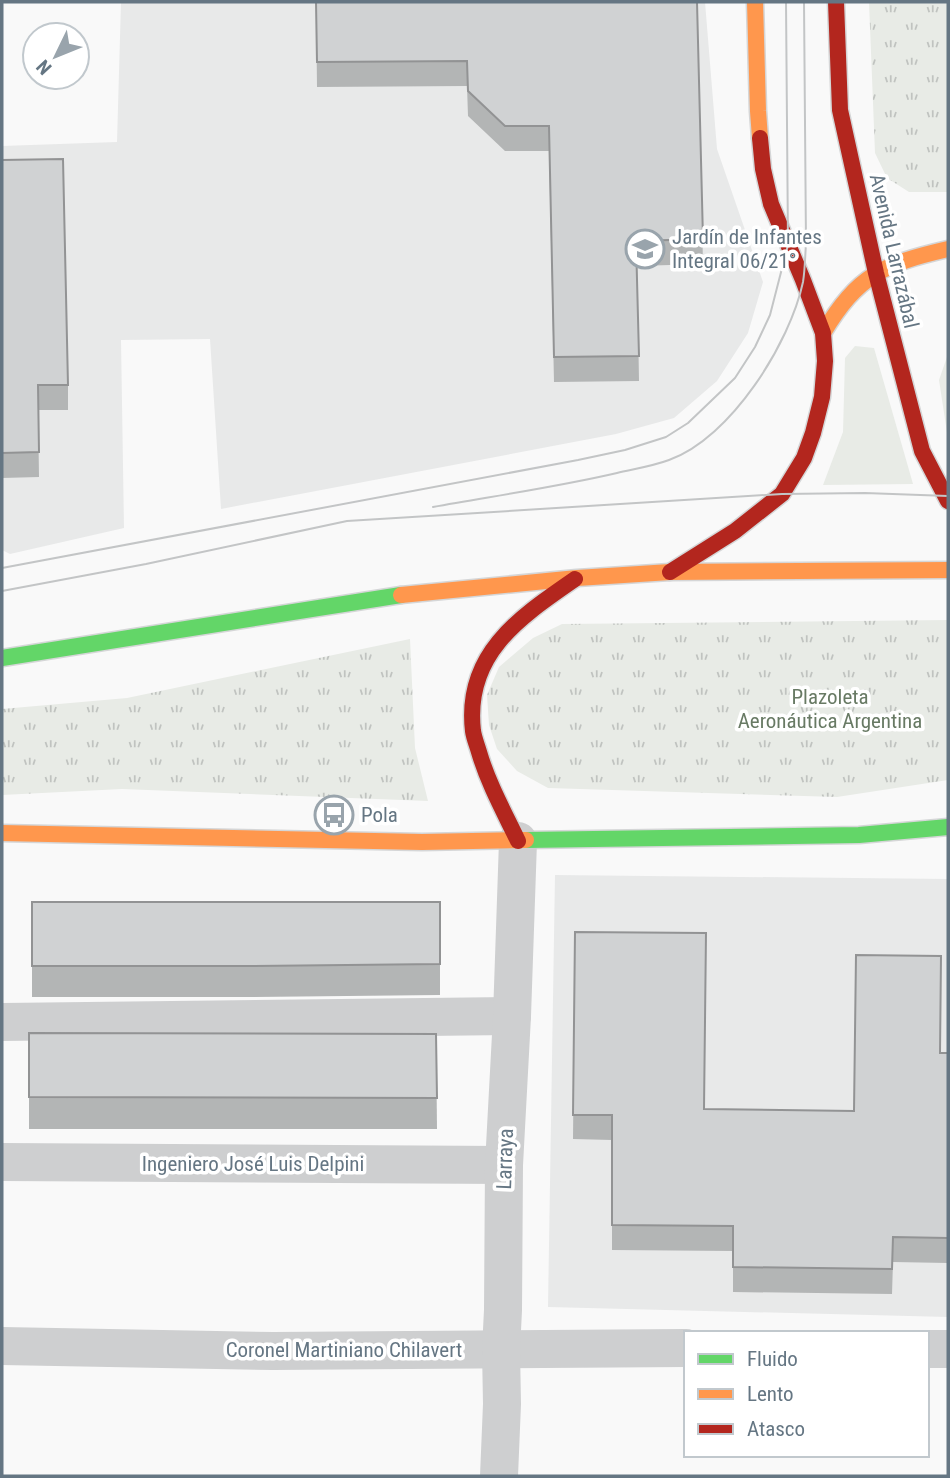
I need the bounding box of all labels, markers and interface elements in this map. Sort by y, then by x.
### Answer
north arrow [21,21,91,91]
text: N [32,55,56,79]
street label: Avenida Larrazábal [865,172,923,330]
place label: Jardín de Infantes Integral 06/21° [672,225,822,273]
school or university icon: Jardín de Infantes Integral 06/21° [624,228,666,270]
park label: Plazoleta Aeronáutica Argentina [738,685,922,733]
bus stop icon: Pola [313,794,355,836]
place label: Pola [361,803,398,827]
street label: Larraya [492,1128,518,1190]
street label: Ingeniero José Luis Delpini [142,1152,364,1176]
legend [684,1331,929,1457]
street label: Coronel Martiniano Chilavert [226,1338,462,1362]
text: Fluido [747,1347,798,1371]
text: Lento [747,1382,794,1406]
text: Atasco [747,1417,805,1441]

